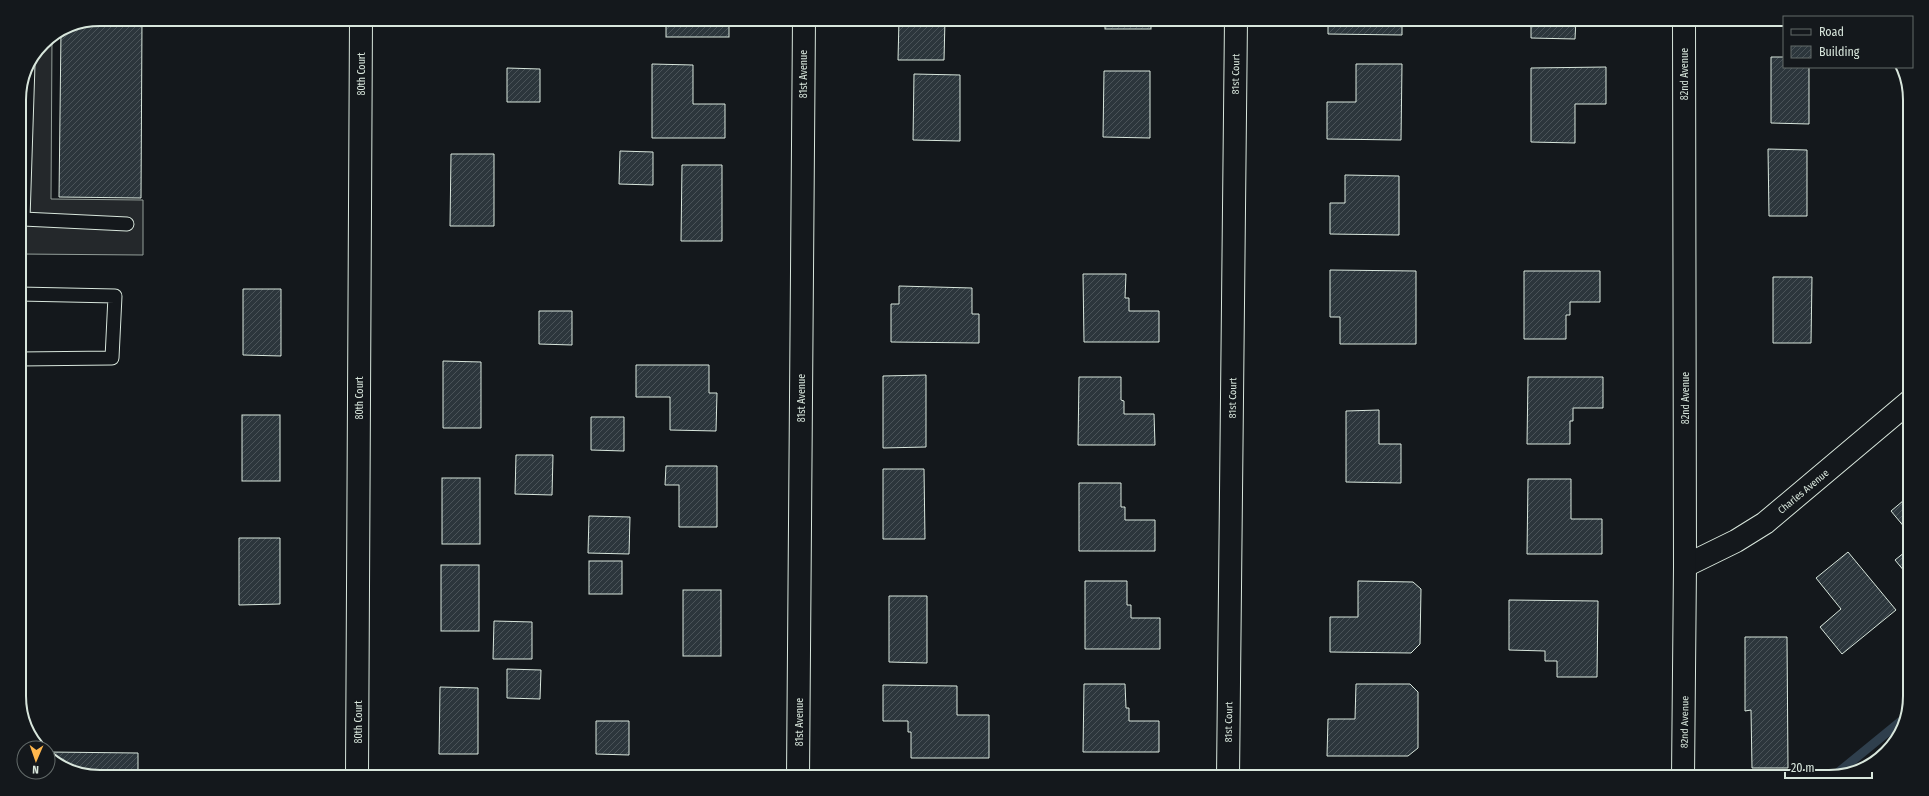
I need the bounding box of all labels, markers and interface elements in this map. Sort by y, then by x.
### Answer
legend [1783,16,1913,68]
text: Road [1819,25,1844,39]
text: Building [1819,45,1860,59]
street label: 82nd Avenue [1679,48,1691,100]
street label: 81st Avenue [798,50,810,98]
street label: 80th Court [356,52,368,96]
street label: 81st Court [1230,53,1242,94]
street label: 82nd Avenue [1680,372,1692,424]
street label: 81st Avenue [796,374,808,422]
street label: 80th Court [354,376,366,420]
street label: 81st Court [1227,377,1239,418]
street label: Charles Avenue [1776,467,1832,517]
street label: 82nd Avenue [1679,696,1691,748]
street label: 81st Avenue [794,698,806,746]
street label: 80th Court [353,700,365,744]
street label: 81st Court [1223,701,1235,742]
north arrow [16,740,56,780]
scale bar [1785,754,1872,780]
text: 20 m [1791,761,1815,775]
text: N [32,763,39,776]

